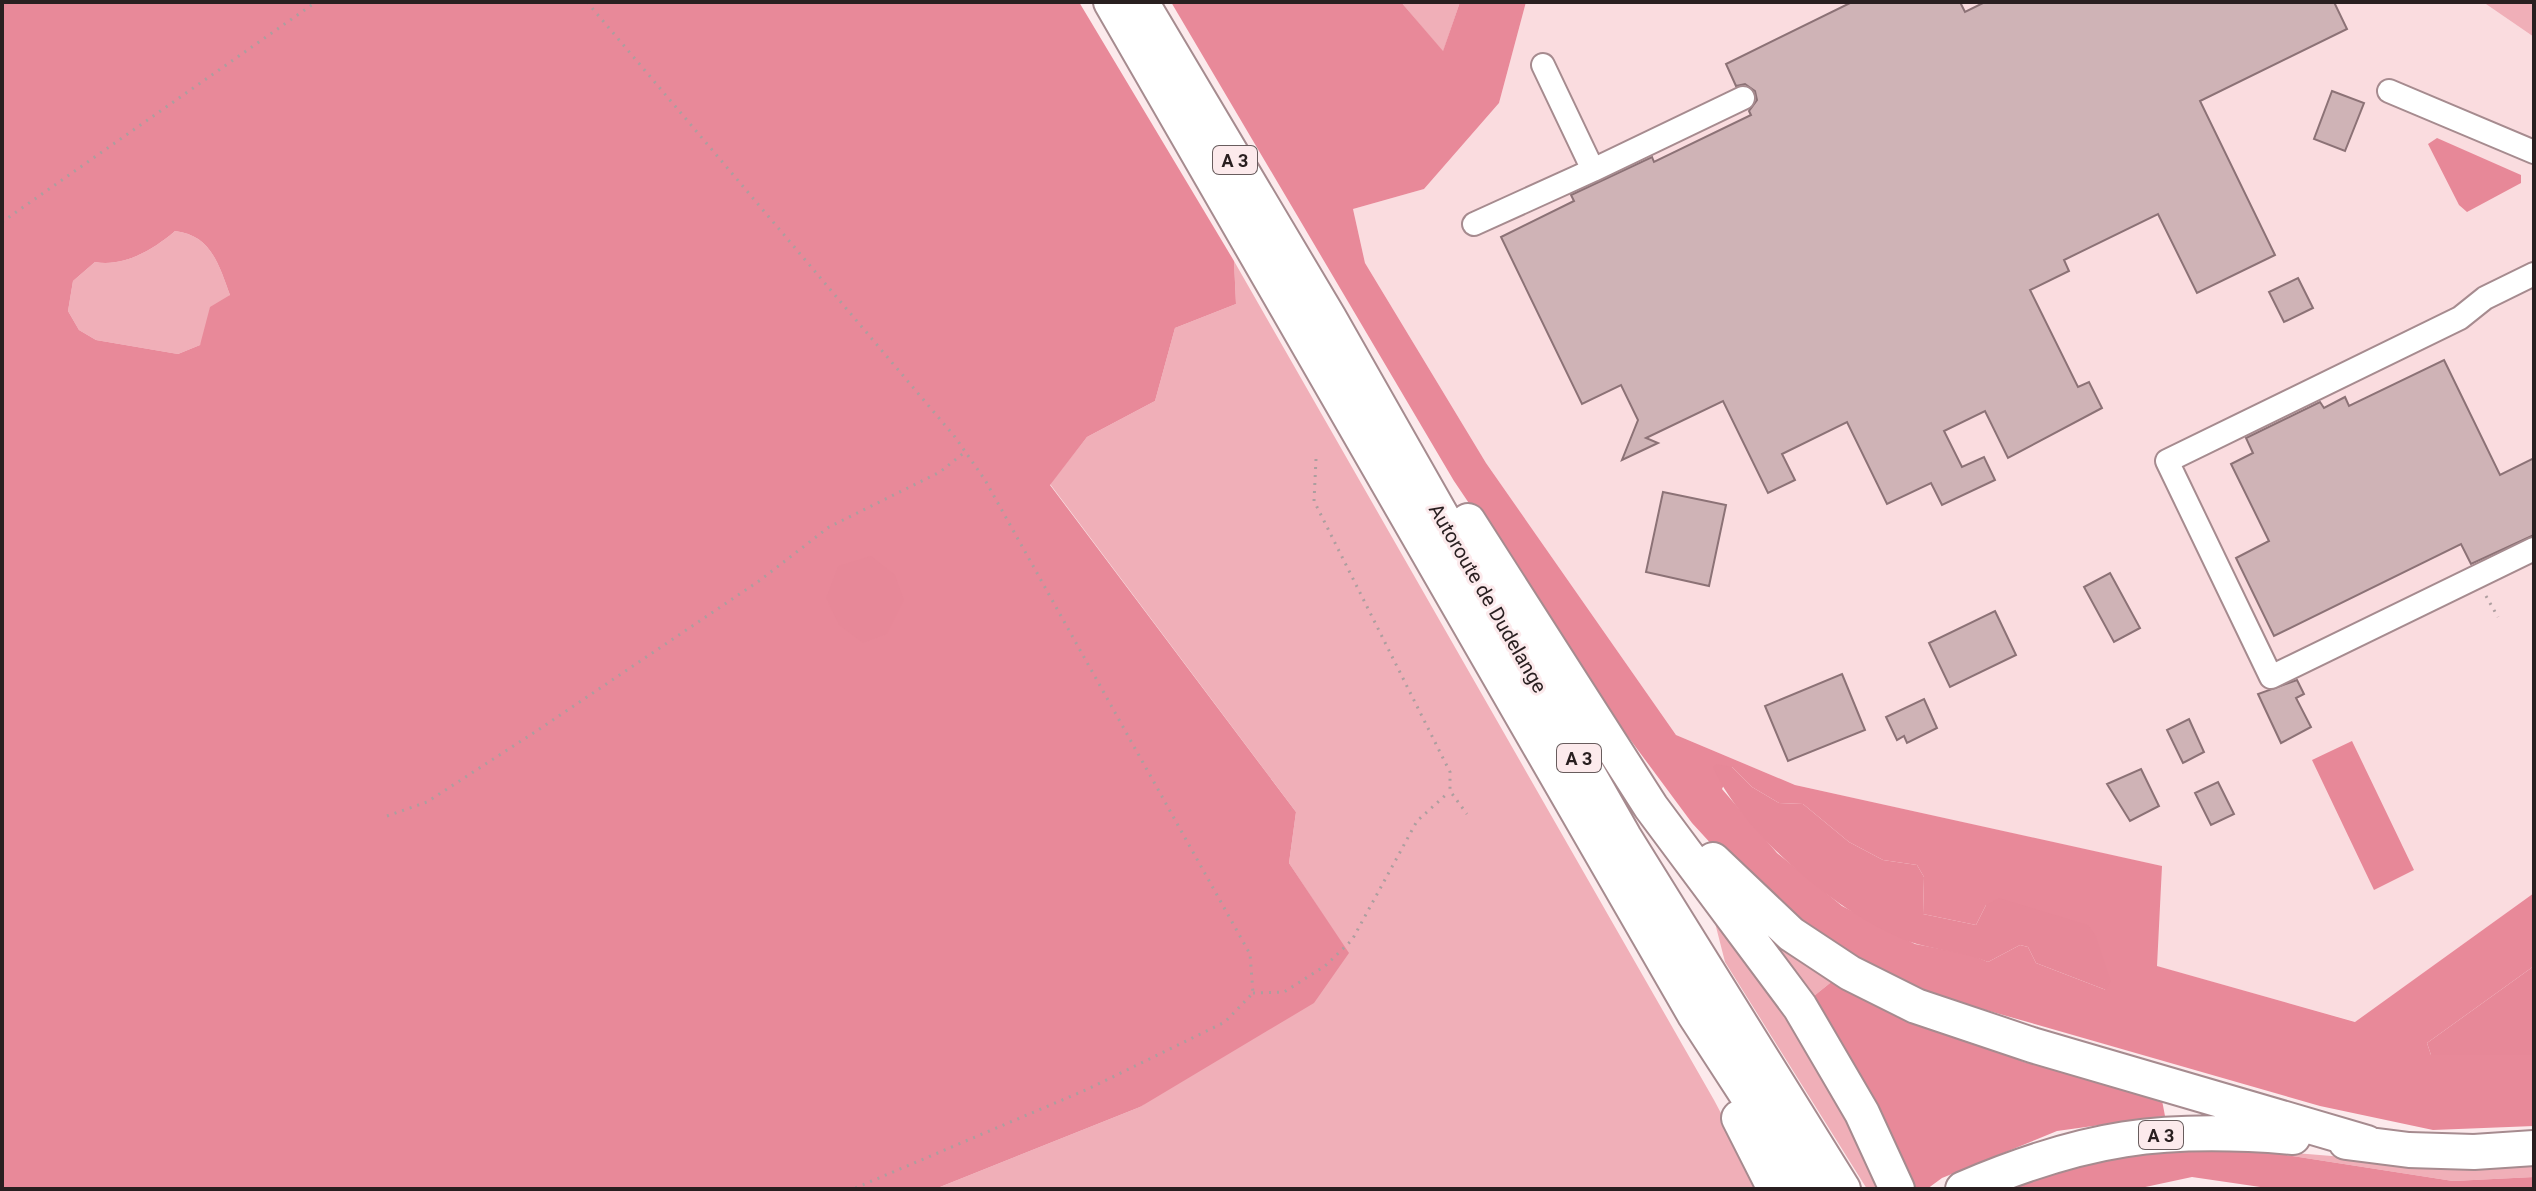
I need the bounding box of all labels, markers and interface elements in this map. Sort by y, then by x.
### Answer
road number: A 3 [1213,146,1257,174]
street label: Autoroute de Dudelange [1424,499,1552,697]
road number: A 3 [1557,744,1601,772]
road number: A 3 [2139,1121,2183,1149]

